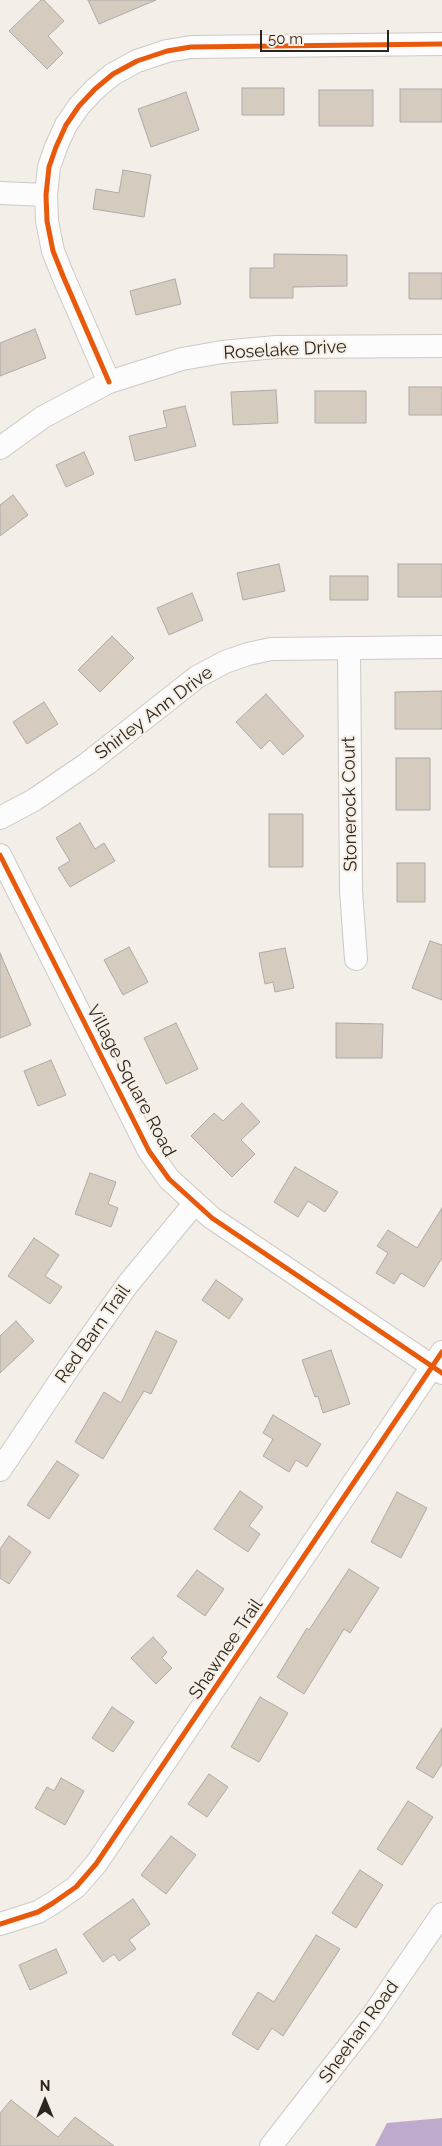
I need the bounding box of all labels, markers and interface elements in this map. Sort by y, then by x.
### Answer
scale bar [262,20,391,52]
text: 50 m [268,30,303,48]
street label: Roselake Drive [223,336,347,364]
street label: Shirley Ann Drive [91,662,217,764]
street label: Stonerock Court [338,736,362,872]
street label: Village Square Road [82,1001,180,1161]
street label: Red Barn Trail [51,1281,135,1387]
street label: Shawnee Trail [185,1595,267,1703]
street label: Sheehan Road [315,1977,403,2087]
north arrow [20,2076,70,2126]
text: N [40,2078,50,2094]

